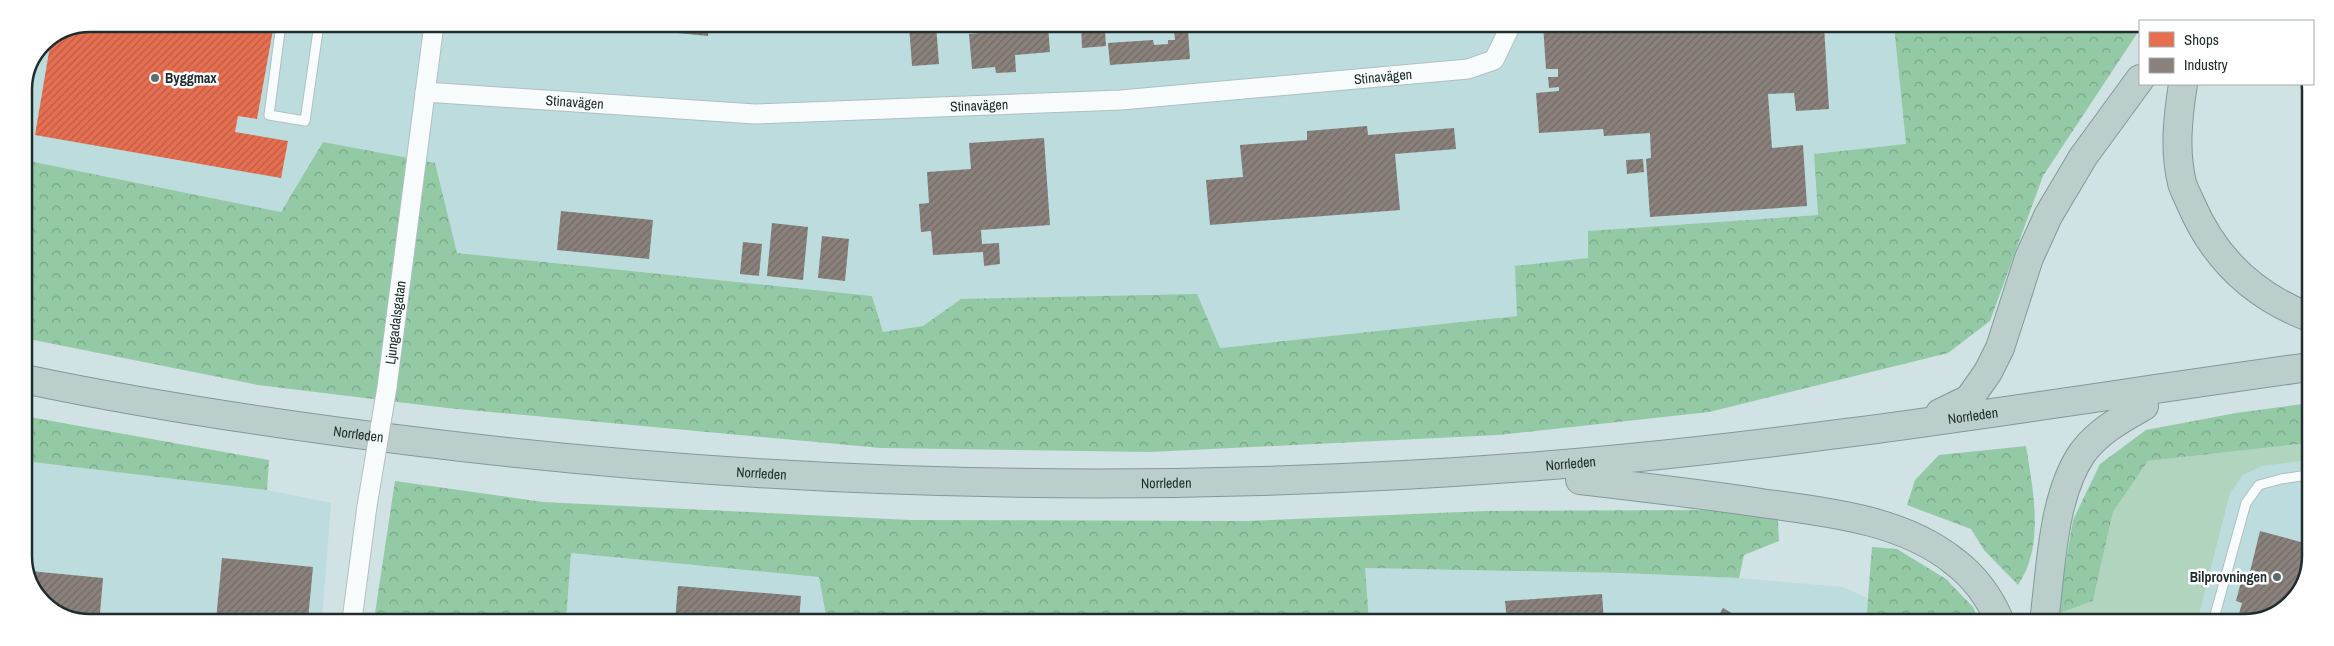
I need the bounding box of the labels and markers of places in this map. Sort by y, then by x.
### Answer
place label: Byggmax [165,69,217,87]
marker: Byggmax [149,72,161,84]
place label: Bilprovningen [2190,568,2267,586]
marker: Bilprovningen [2271,571,2283,583]

